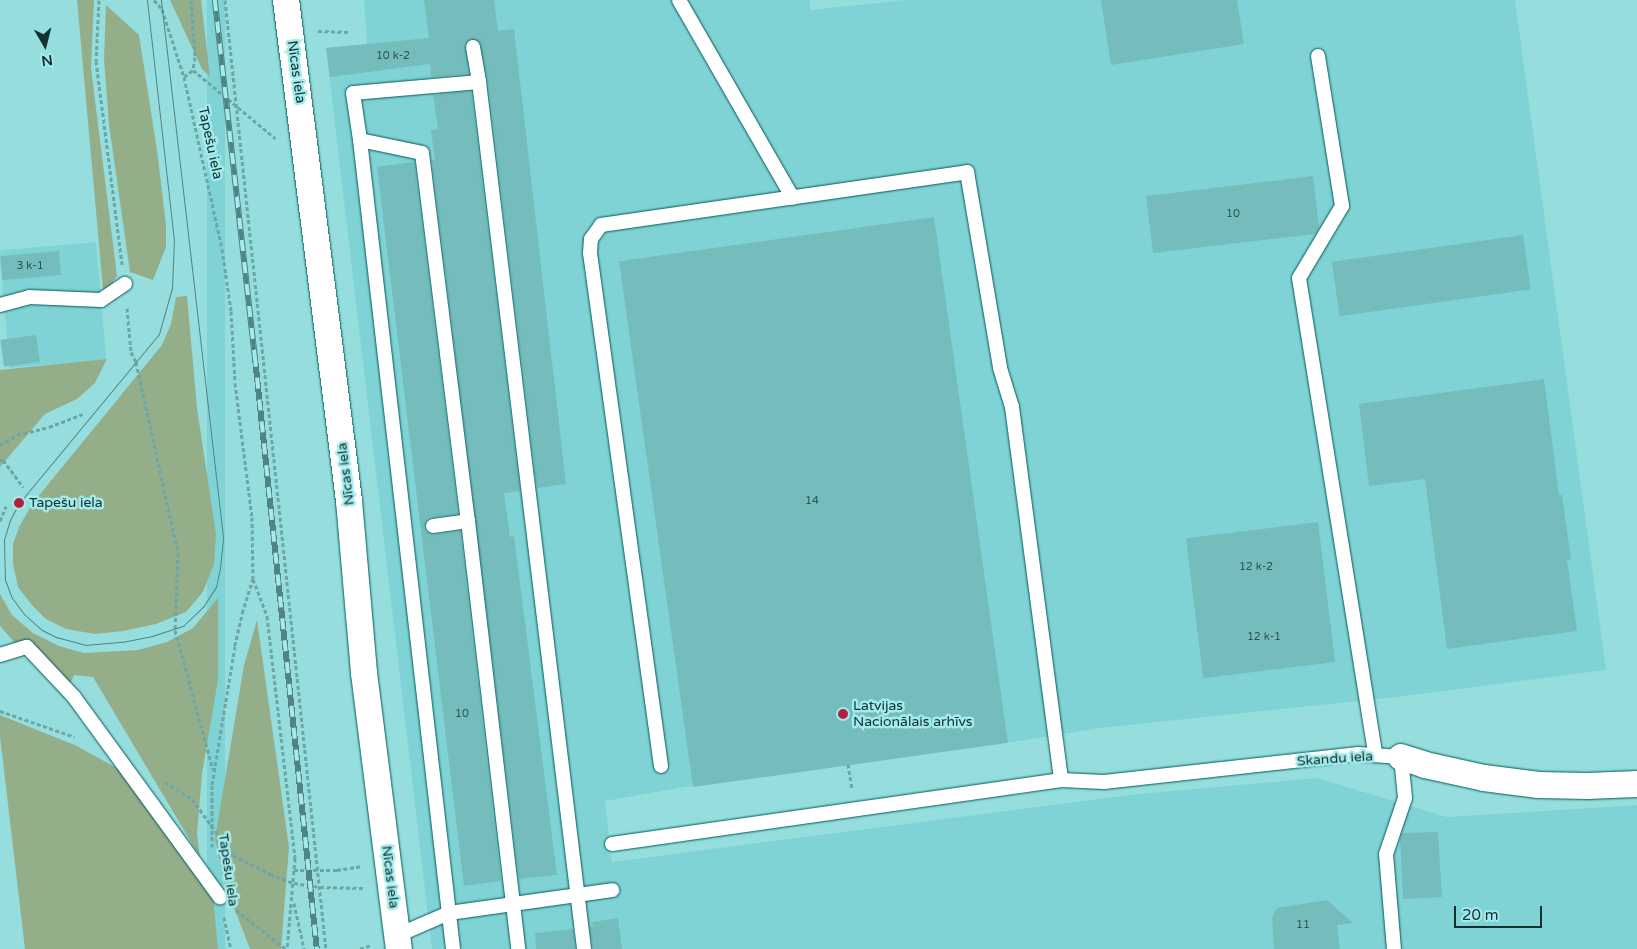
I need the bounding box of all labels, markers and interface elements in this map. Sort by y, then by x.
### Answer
north arrow [20,20,70,70]
street label: Nīcas iela [283,40,309,104]
house number: 10 k-2 [376,49,410,63]
text: N [40,51,54,70]
street label: Tapešu iela [194,105,226,181]
house number: 10 [1226,207,1240,221]
house number: 3 k-1 [16,259,44,273]
street label: Nīcas iela [334,442,358,506]
house number: 14 [805,494,819,508]
place label: Tapešu iela [29,495,103,511]
marker: Tapešu iela [13,497,25,509]
house number: 12 k-2 [1239,560,1273,574]
house number: 12 k-1 [1247,630,1281,644]
place label: Latvijas Nacionālais arhīvs [853,698,973,730]
house number: 10 [455,707,469,721]
marker: Latvijas Nacionālais arhīvs [837,708,849,720]
street label: Skandu iela [1296,748,1374,770]
street label: Tapešu iela [215,832,241,908]
street label: Nīcas iela [378,845,402,909]
scale bar [1457,896,1544,928]
text: 20 m [1462,906,1499,924]
house number: 11 [1296,918,1310,932]

